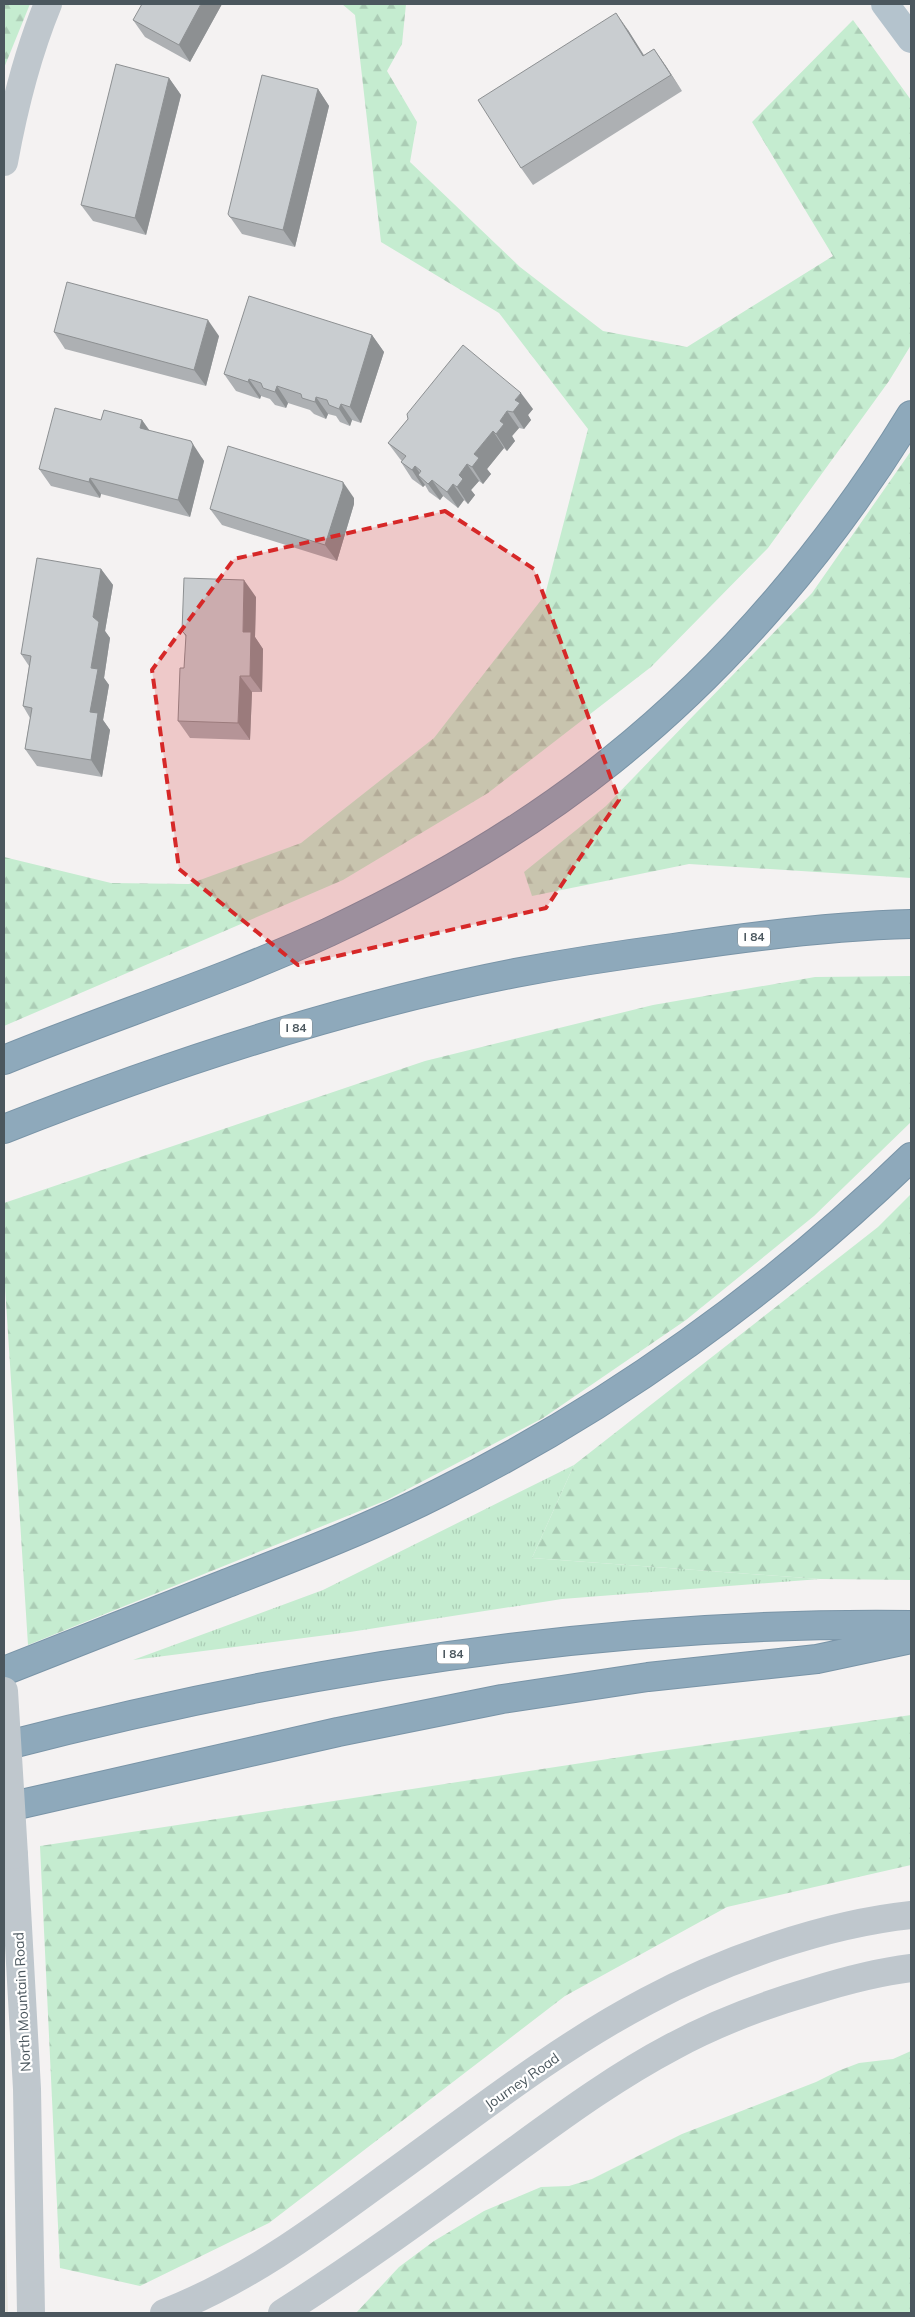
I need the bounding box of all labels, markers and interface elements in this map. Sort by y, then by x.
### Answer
road number: I 84 [738,928,770,946]
road number: I 84 [280,1018,312,1038]
road number: I 84 [437,1645,469,1664]
street label: North Mountain Road [9,1932,35,2072]
street label: Journey Road [481,2049,563,2113]

